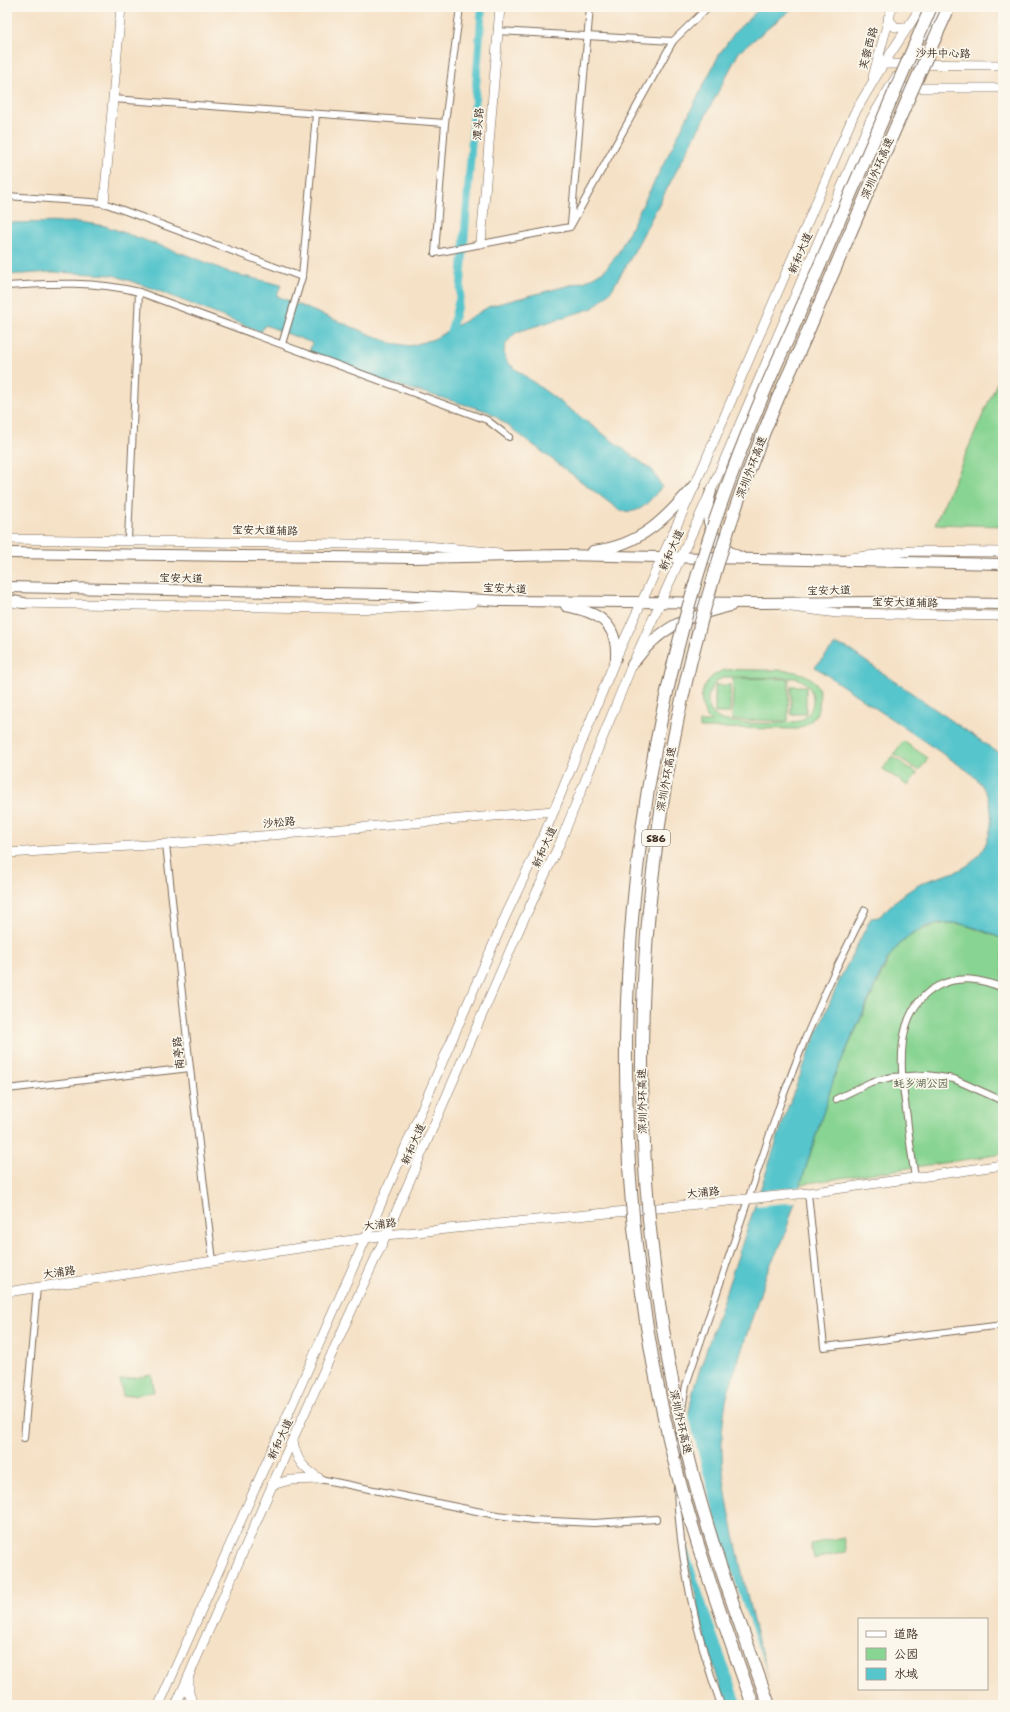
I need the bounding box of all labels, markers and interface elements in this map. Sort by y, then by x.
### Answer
street label: 芙蓉西路 [856,25,881,71]
street label: 沙井中心路 [915,46,971,61]
street label: 潭头路 [470,107,487,141]
street label: 深圳外环高速 [858,135,897,202]
street label: 新和大道 [785,230,816,276]
street label: 深圳外环高速 [733,434,770,501]
street label: 宝安大道辅路 [232,522,298,539]
street label: 新和大道 [656,527,687,573]
street label: 宝安大道 [159,571,203,586]
street label: 宝安大道 [483,580,527,597]
street label: 宝安大道 [807,583,851,598]
street label: 宝安大道辅路 [872,594,938,611]
street label: 深圳外环高速 [653,745,680,813]
street label: 沙松路 [262,814,296,831]
street label: 新和大道 [529,824,560,870]
road number: S86 [642,830,670,846]
street label: 南亭路 [169,1036,188,1070]
street label: 深圳外环高速 [634,1068,651,1134]
park label: 蚝乡湖公园 [894,1076,949,1091]
street label: 新和大道 [398,1121,429,1167]
street label: 大浦路 [686,1183,720,1202]
street label: 大浦路 [363,1215,397,1234]
street label: 大浦路 [42,1263,76,1282]
street label: 深圳外环高速 [666,1388,695,1456]
street label: 新和大道 [264,1416,297,1462]
legend [858,1618,988,1690]
text: 道路 [894,1626,918,1642]
text: 公园 [894,1646,918,1662]
text: 水域 [894,1666,918,1682]

